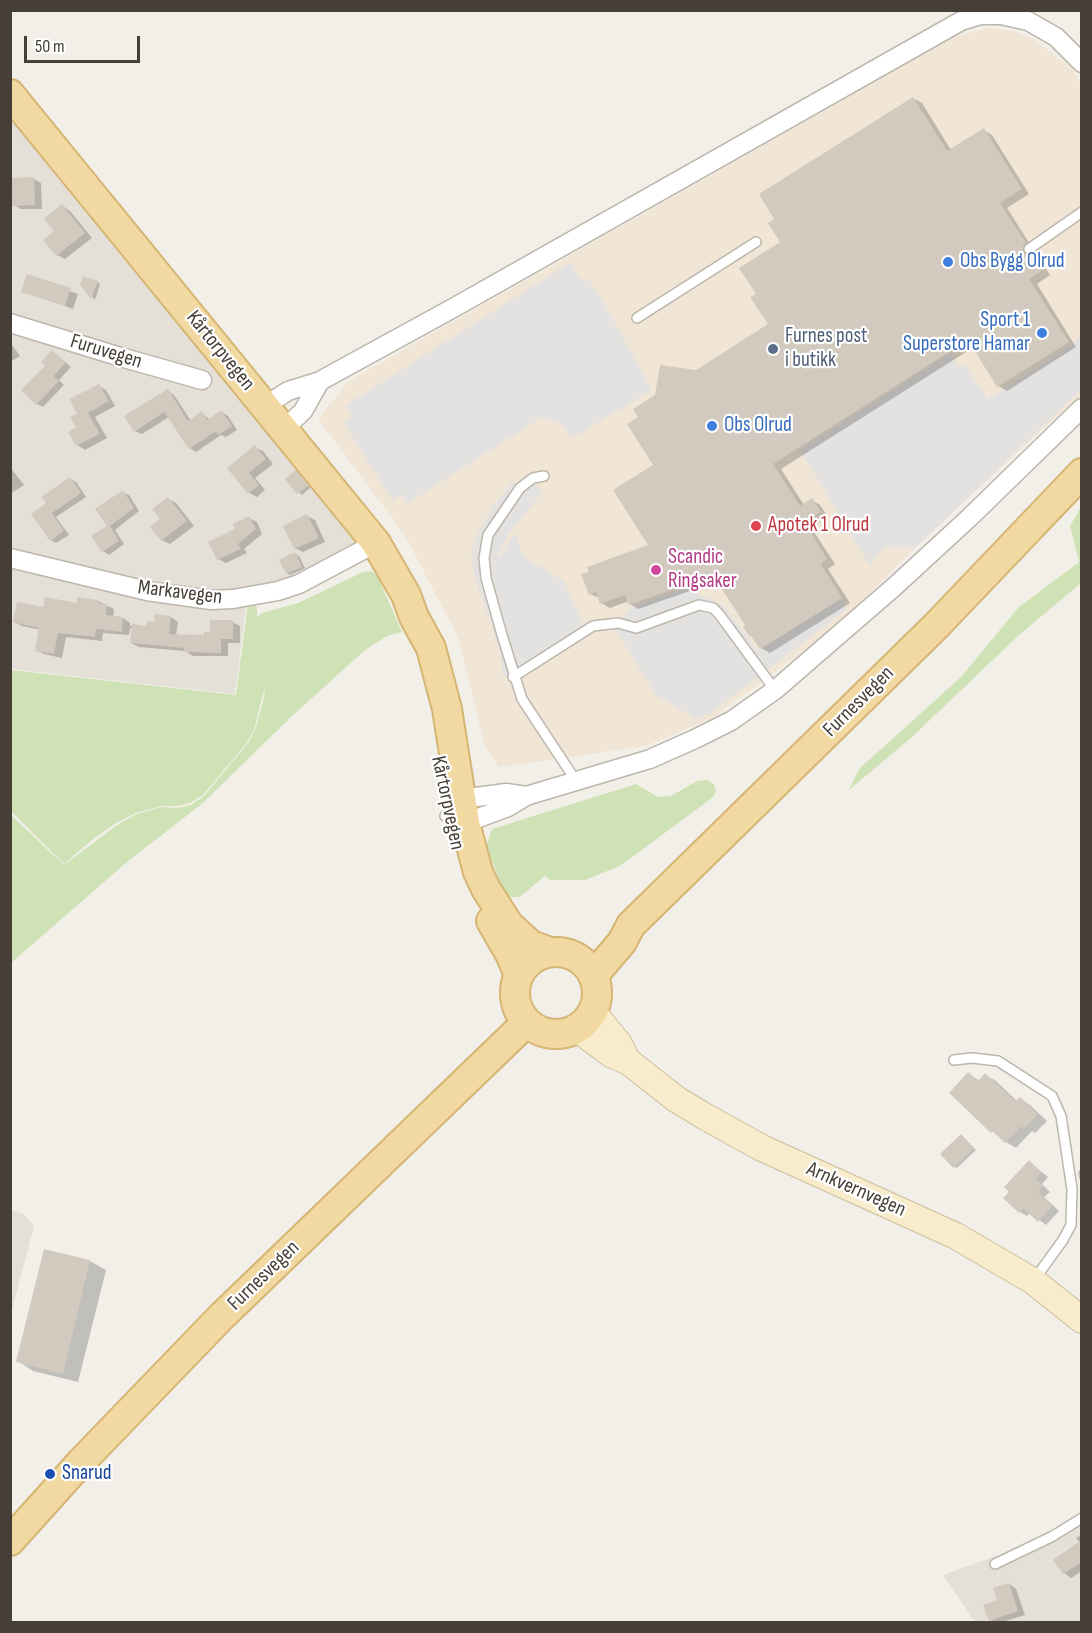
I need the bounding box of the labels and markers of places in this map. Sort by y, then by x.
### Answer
place label: Obs Bygg Olrud [960,249,1065,275]
marker: Obs Bygg Olrud [941,255,955,269]
place label: Sport 1 Superstore Hamar [903,308,1030,358]
place label: Furnes post i butikk [785,324,867,374]
marker: Sport 1 Superstore Hamar [1035,326,1049,340]
marker: Furnes post i butikk [766,342,780,356]
place label: Obs Olrud [724,413,792,439]
marker: Obs Olrud [705,419,719,433]
place label: Apotek 1 Olrud [768,513,869,539]
marker: Apotek 1 Olrud [749,519,763,533]
place label: Scandic Ringsaker [668,545,737,595]
marker: Scandic Ringsaker [649,563,663,577]
place label: Snarud [62,1461,112,1487]
marker: Snarud [43,1467,57,1481]

